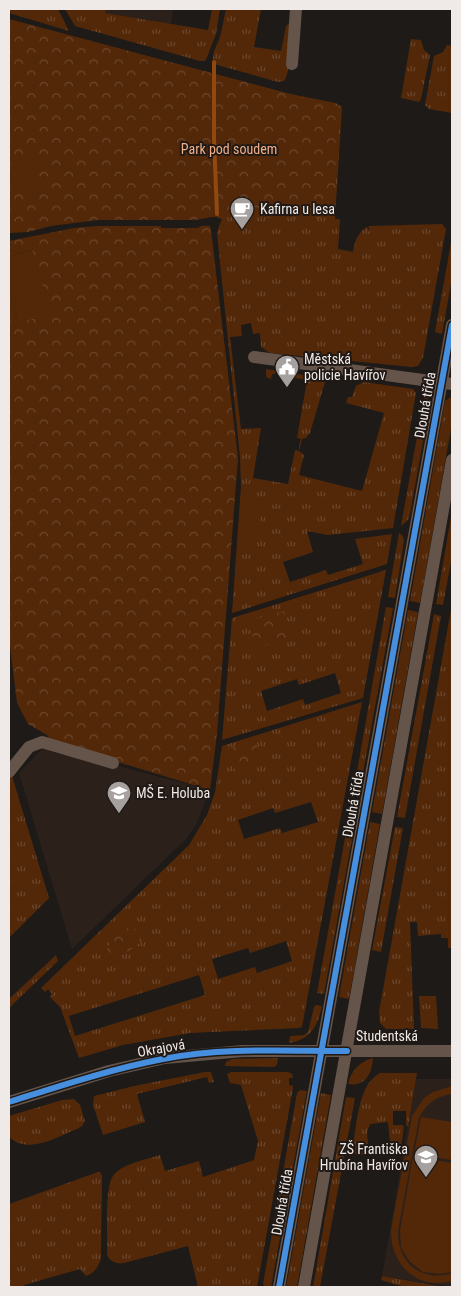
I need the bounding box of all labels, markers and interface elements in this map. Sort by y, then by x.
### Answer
park label: Park pod soudem [181,141,277,157]
cafe icon: Kafirna u lesa [229,196,255,230]
place label: Kafirna u lesa [260,201,335,217]
place label: Městská policie Havířov [304,351,385,383]
public building icon: Městská policie Havířov [274,354,300,388]
street label: Dlouhá třída [411,371,439,439]
street label: Dlouhá třída [339,770,367,838]
school or university icon: MŠ E. Holuba [106,780,132,814]
place label: MŠ E. Holuba [136,784,210,801]
street label: Studentská [356,1028,418,1044]
street label: Okrajová [136,1036,186,1060]
place label: ZŠ Františka Hrubína Havířov [320,1140,408,1173]
school or university icon: ZŠ Františka Hrubína Havířov [413,1144,439,1178]
street label: Dlouhá třída [268,1168,296,1236]

